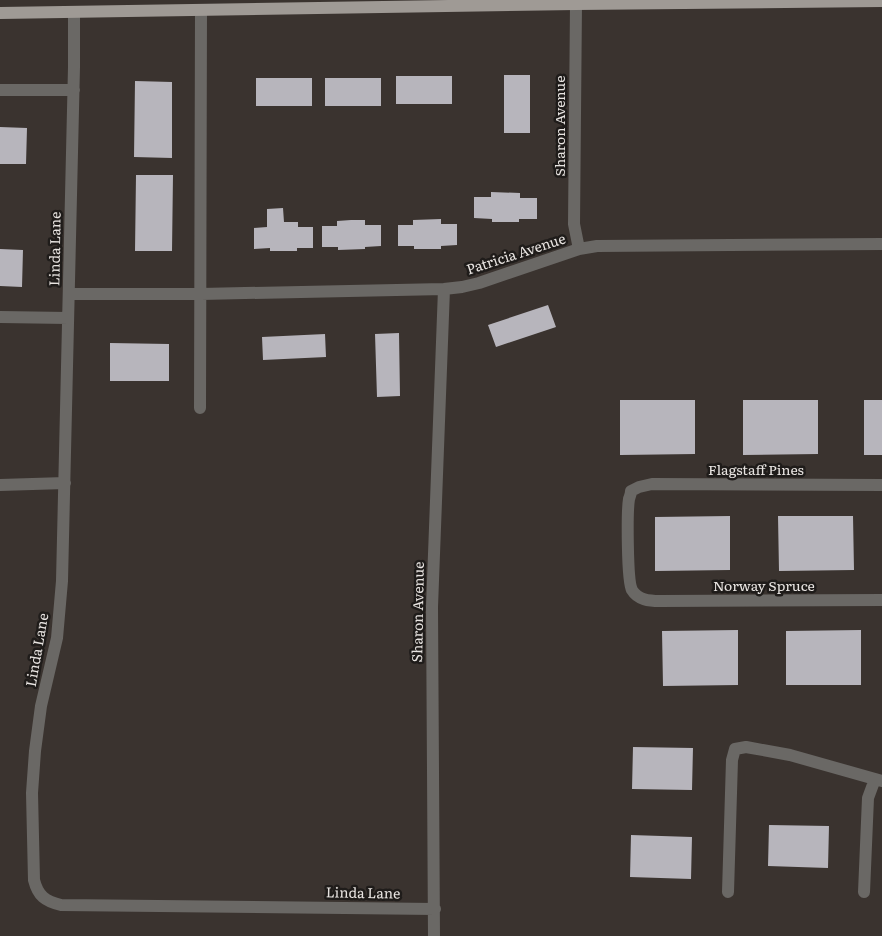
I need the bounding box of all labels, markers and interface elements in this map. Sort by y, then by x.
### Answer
street label: Sharon Avenue [549,76,569,176]
street label: Linda Lane [43,212,65,286]
street label: Patricia Avenue [463,228,568,279]
street label: Flagstaff Pines [708,459,804,479]
street label: Sharon Avenue [406,561,428,663]
street label: Norway Spruce [713,575,815,595]
street label: Linda Lane [20,611,52,688]
street label: Linda Lane [326,881,400,903]

